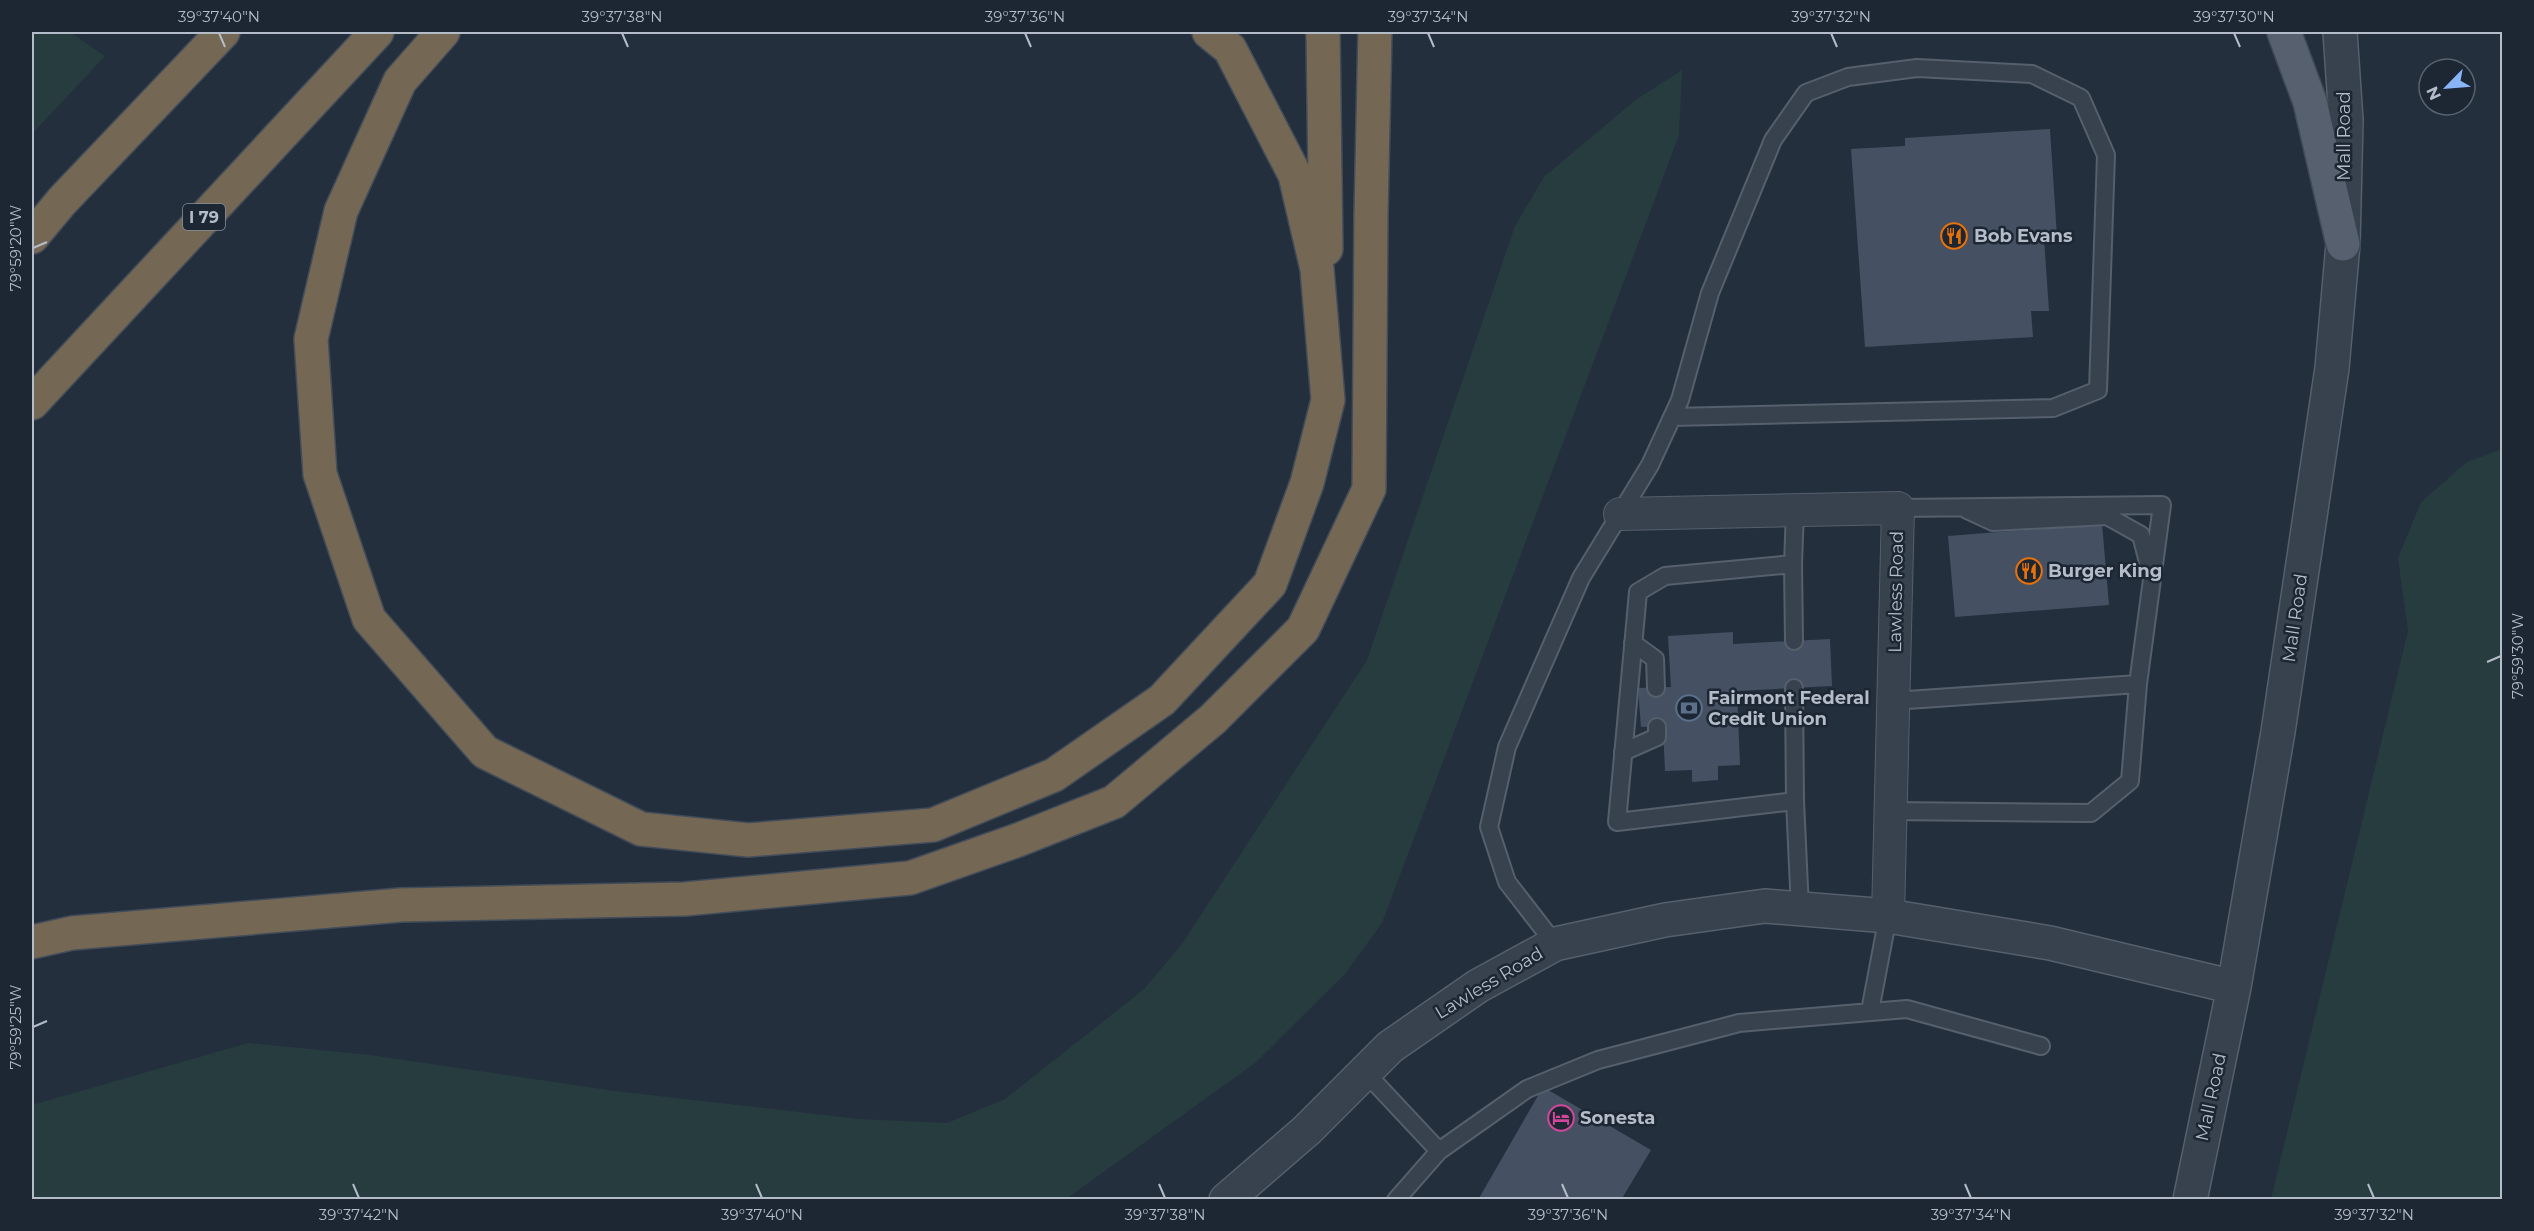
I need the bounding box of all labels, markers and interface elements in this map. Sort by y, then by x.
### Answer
text: 39°37'40"N [178,7,260,26]
text: 39°37'38"N [582,7,662,26]
text: 39°37'36"N [985,7,1065,26]
text: 39°37'34"N [1388,7,1468,26]
text: 39°37'32"N [1791,7,1871,26]
text: 39°37'30"N [2193,7,2275,26]
north arrow [2417,57,2477,117]
text: N [2423,83,2445,103]
street label: Mall Road [2333,91,2355,181]
text: 79°59'20"W [6,204,25,291]
road number: I 79 [183,204,225,230]
restaurant icon: Bob Evans [1939,221,1969,251]
place label: Bob Evans [1974,225,2073,247]
street label: Lawless Road [1884,531,1908,653]
restaurant icon: Burger King [2014,556,2044,586]
place label: Burger King [2048,560,2162,582]
street label: Mall Road [2278,572,2312,664]
text: 79°59'30"W [2508,613,2527,699]
place label: Fairmont Federal Credit Union [1708,687,1870,730]
bank icon: Fairmont Federal Credit Union [1674,693,1704,723]
street label: Lawless Road [1431,942,1547,1024]
text: 79°59'25"W [6,984,25,1069]
street label: Mall Road [2191,1051,2231,1143]
hotel icon: Sonesta [1546,1103,1576,1133]
place label: Sonesta [1580,1107,1655,1129]
text: 39°37'42"N [319,1205,399,1224]
text: 39°37'40"N [721,1205,803,1224]
text: 39°37'38"N [1125,1205,1205,1224]
text: 39°37'36"N [1528,1205,1608,1224]
text: 39°37'34"N [1931,1205,2011,1224]
text: 39°37'32"N [2334,1205,2414,1224]

